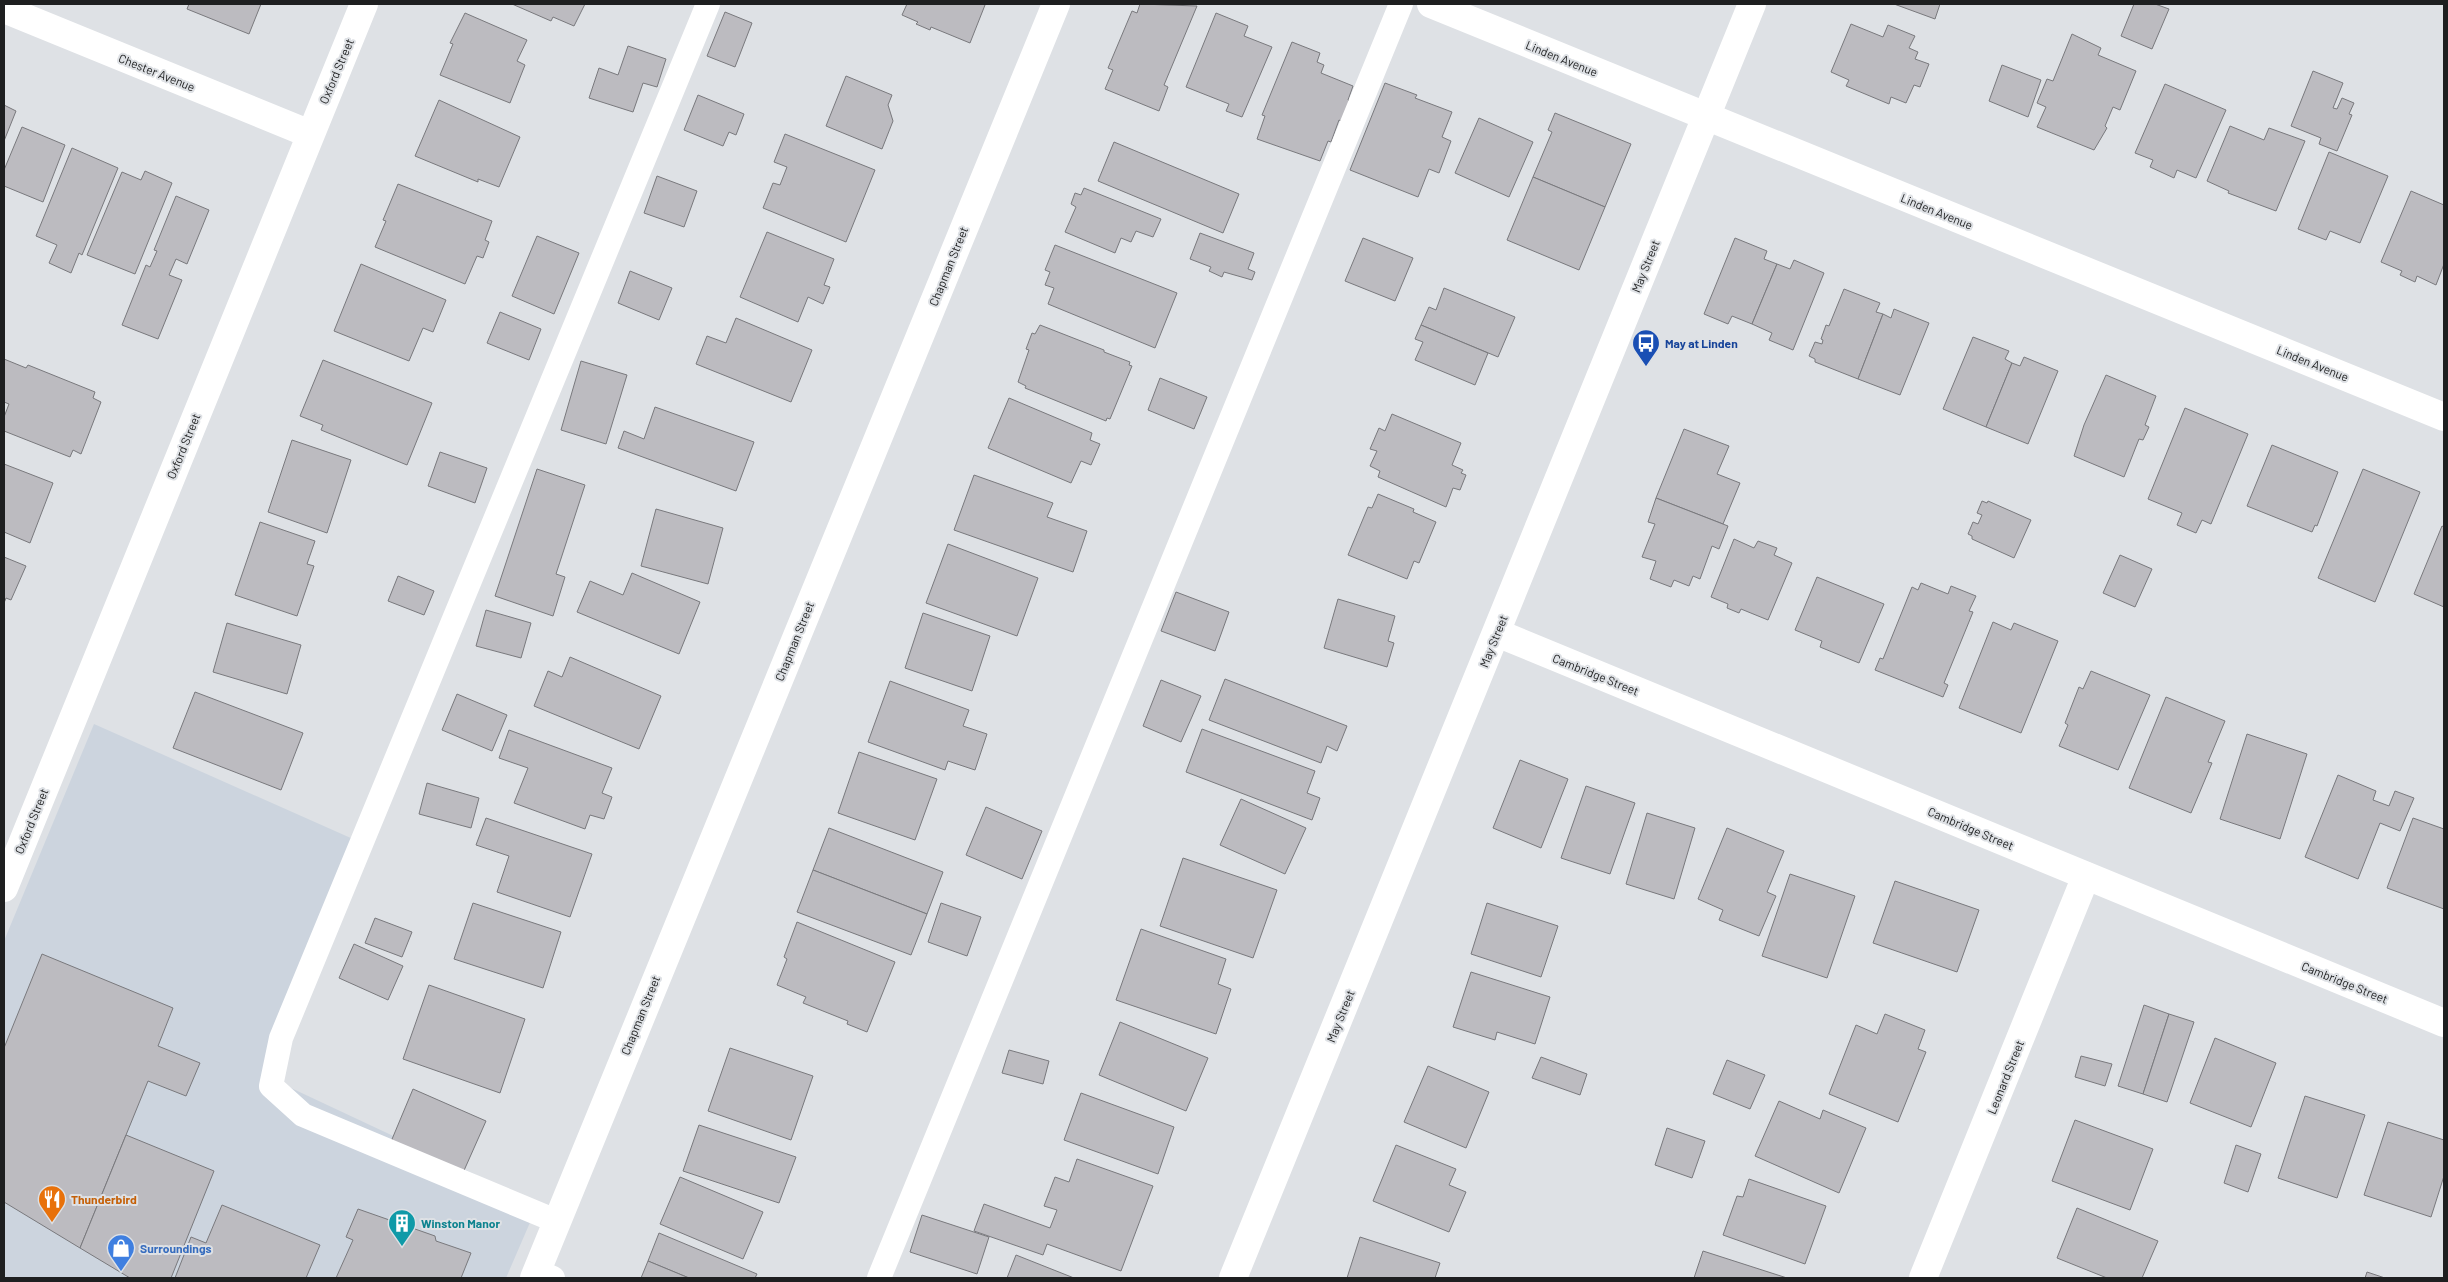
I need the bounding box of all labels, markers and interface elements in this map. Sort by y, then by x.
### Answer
street label: Oxford Street [316,36,356,106]
street label: Linden Avenue [1524,37,1600,79]
street label: Chester Avenue [117,50,197,94]
street label: Linden Avenue [1899,190,1975,232]
street label: Chapman Street [926,224,970,308]
street label: May Street [1628,238,1662,294]
bus stop icon: May at Linden [1631,328,1661,367]
place label: May at Linden [1665,336,1738,350]
street label: Linden Avenue [2275,342,2351,384]
street label: Oxford Street [163,411,203,481]
street label: Chapman Street [772,599,816,683]
street label: May Street [1476,613,1510,669]
street label: Cambridge Street [1551,650,1641,698]
street label: Oxford Street [11,786,51,856]
street label: Cambridge Street [1926,804,2016,852]
street label: Cambridge Street [2300,958,2390,1006]
street label: Chapman Street [618,973,662,1057]
street label: May Street [1323,988,1357,1044]
street label: Leonard Street [1984,1038,2026,1116]
restaurant icon: Thunderbird [37,1184,67,1223]
place label: Thunderbird [71,1192,137,1206]
building icon: Winston Manor [387,1208,417,1247]
place label: Winston Manor [421,1216,500,1230]
shop icon: Surroundings [106,1233,136,1272]
place label: Surroundings [140,1241,212,1255]

